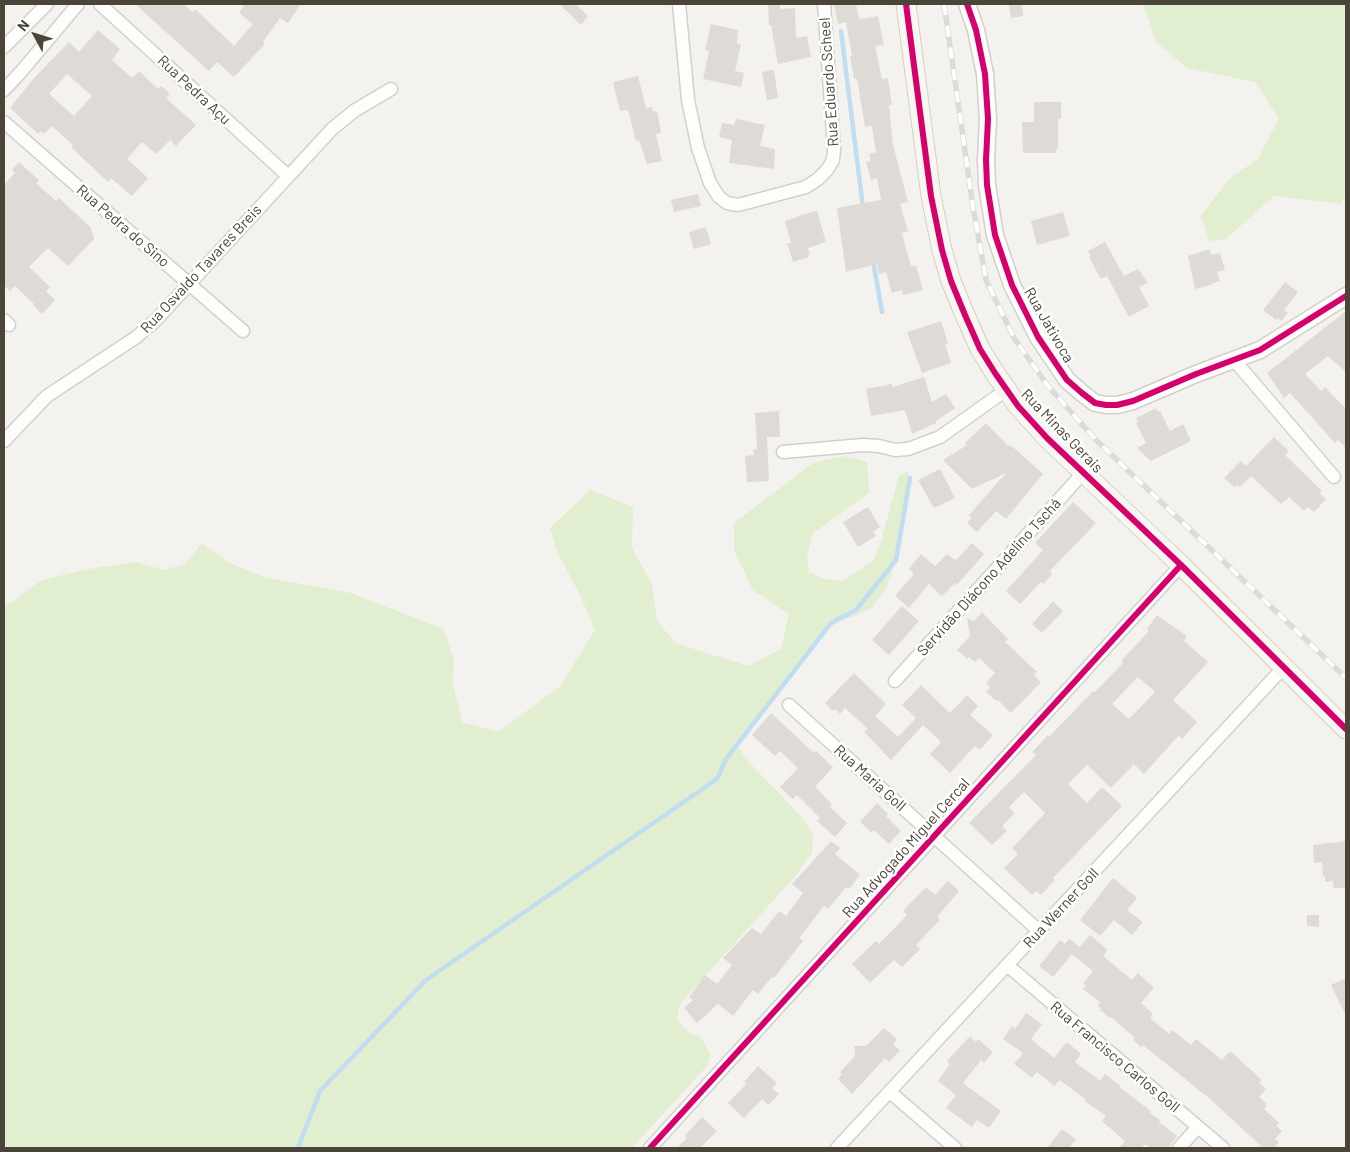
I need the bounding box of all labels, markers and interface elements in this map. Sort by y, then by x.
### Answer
north arrow [10,10,60,60]
text: N [13,16,32,34]
street label: Rua Eduardo Scheel [816,17,842,147]
street label: Rua Pedra Açu [154,52,234,128]
street label: Rua Pedra do Sino [73,181,173,271]
street label: Rua Osvaldo Tavares Breis [137,201,265,337]
street label: Rua Jativoca [1020,284,1078,366]
street label: Rua Minas Gerais [1017,385,1107,477]
street label: Servidão Diácono Adelino Tschá [913,494,1065,660]
street label: Rua Maria Goll [830,741,910,815]
street label: Rua Advogado Miguel Cercal [839,775,973,921]
street label: Rua Werner Goll [1019,864,1103,952]
street label: Rua Francisco Carlos Goll [1047,998,1183,1116]

